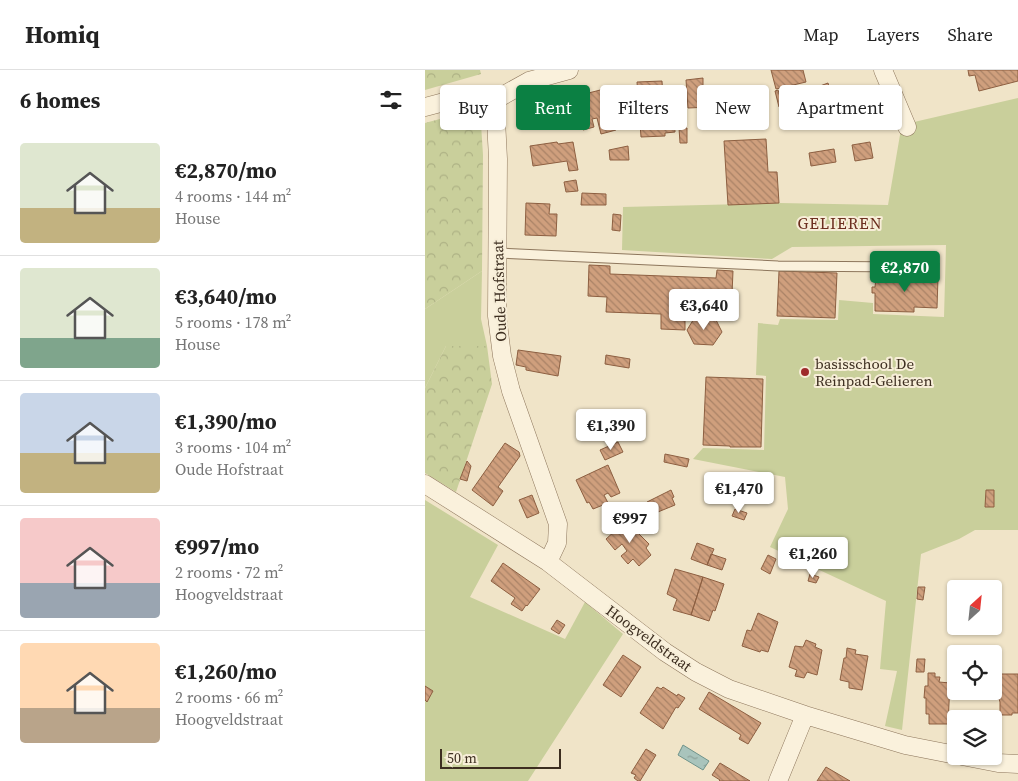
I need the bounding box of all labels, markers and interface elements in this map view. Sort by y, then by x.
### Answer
text: Homiq [25,18,100,51]
text: Map [803,22,838,47]
text: Layers [866,22,919,47]
text: Share [947,22,993,47]
chip: Buy [440,85,506,130]
chip: Rent [516,85,590,130]
chip: Filters [600,85,687,130]
chip: New [697,85,769,130]
chip: Apartment [779,85,902,130]
text: 6 homes [20,86,100,115]
icon: filters [377,86,405,114]
text: €2,870/mo [175,156,277,185]
icon: home [60,163,120,223]
text: 4 rooms · 144 m² [175,185,291,207]
text: House [175,207,220,229]
district label: GELIEREN [797,212,883,234]
street label: Oude Hofstraat [487,240,511,342]
pin: €2,870 [864,250,946,293]
text: €2,870 [881,256,929,278]
text: €3,640/mo [175,282,277,311]
icon: home [60,288,120,348]
pin: €3,640 [663,288,745,331]
text: €3,640 [680,294,728,316]
text: 5 rooms · 178 m² [175,311,291,333]
text: House [175,333,220,355]
place label: basisschool De Reinpad-Gelieren [815,353,933,391]
marker: basisschool De Reinpad-Gelieren [799,366,811,378]
text: €1,390/mo [175,407,277,436]
pin: €1,390 [570,408,652,451]
icon: home [60,413,120,473]
text: €1,390 [587,414,635,436]
text: 3 rooms · 104 m² [175,436,291,458]
text: Oude Hofstraat [175,458,283,480]
pin: €1,470 [698,472,780,514]
text: €1,470 [715,477,763,499]
pin: €997 [600,502,660,544]
text: €997 [613,507,647,529]
text: €997/mo [175,532,259,561]
pin: €1,260 [772,536,854,579]
icon: home [60,538,120,598]
text: €1,260 [789,542,837,564]
text: 2 rooms · 72 m² [175,561,283,583]
north arrow [947,580,1003,635]
map controls [947,580,1002,765]
text: Hoogveldstraat [175,583,283,605]
street label: Hoogveldstraat [602,600,696,676]
button: locate [947,645,1002,700]
text: €1,260/mo [175,657,277,686]
icon: home [60,663,120,723]
text: 2 rooms · 66 m² [175,686,283,708]
text: Hoogveldstraat [175,708,283,730]
button: layers [947,710,1002,765]
scale bar [440,746,561,769]
text: 50 m [447,748,477,768]

